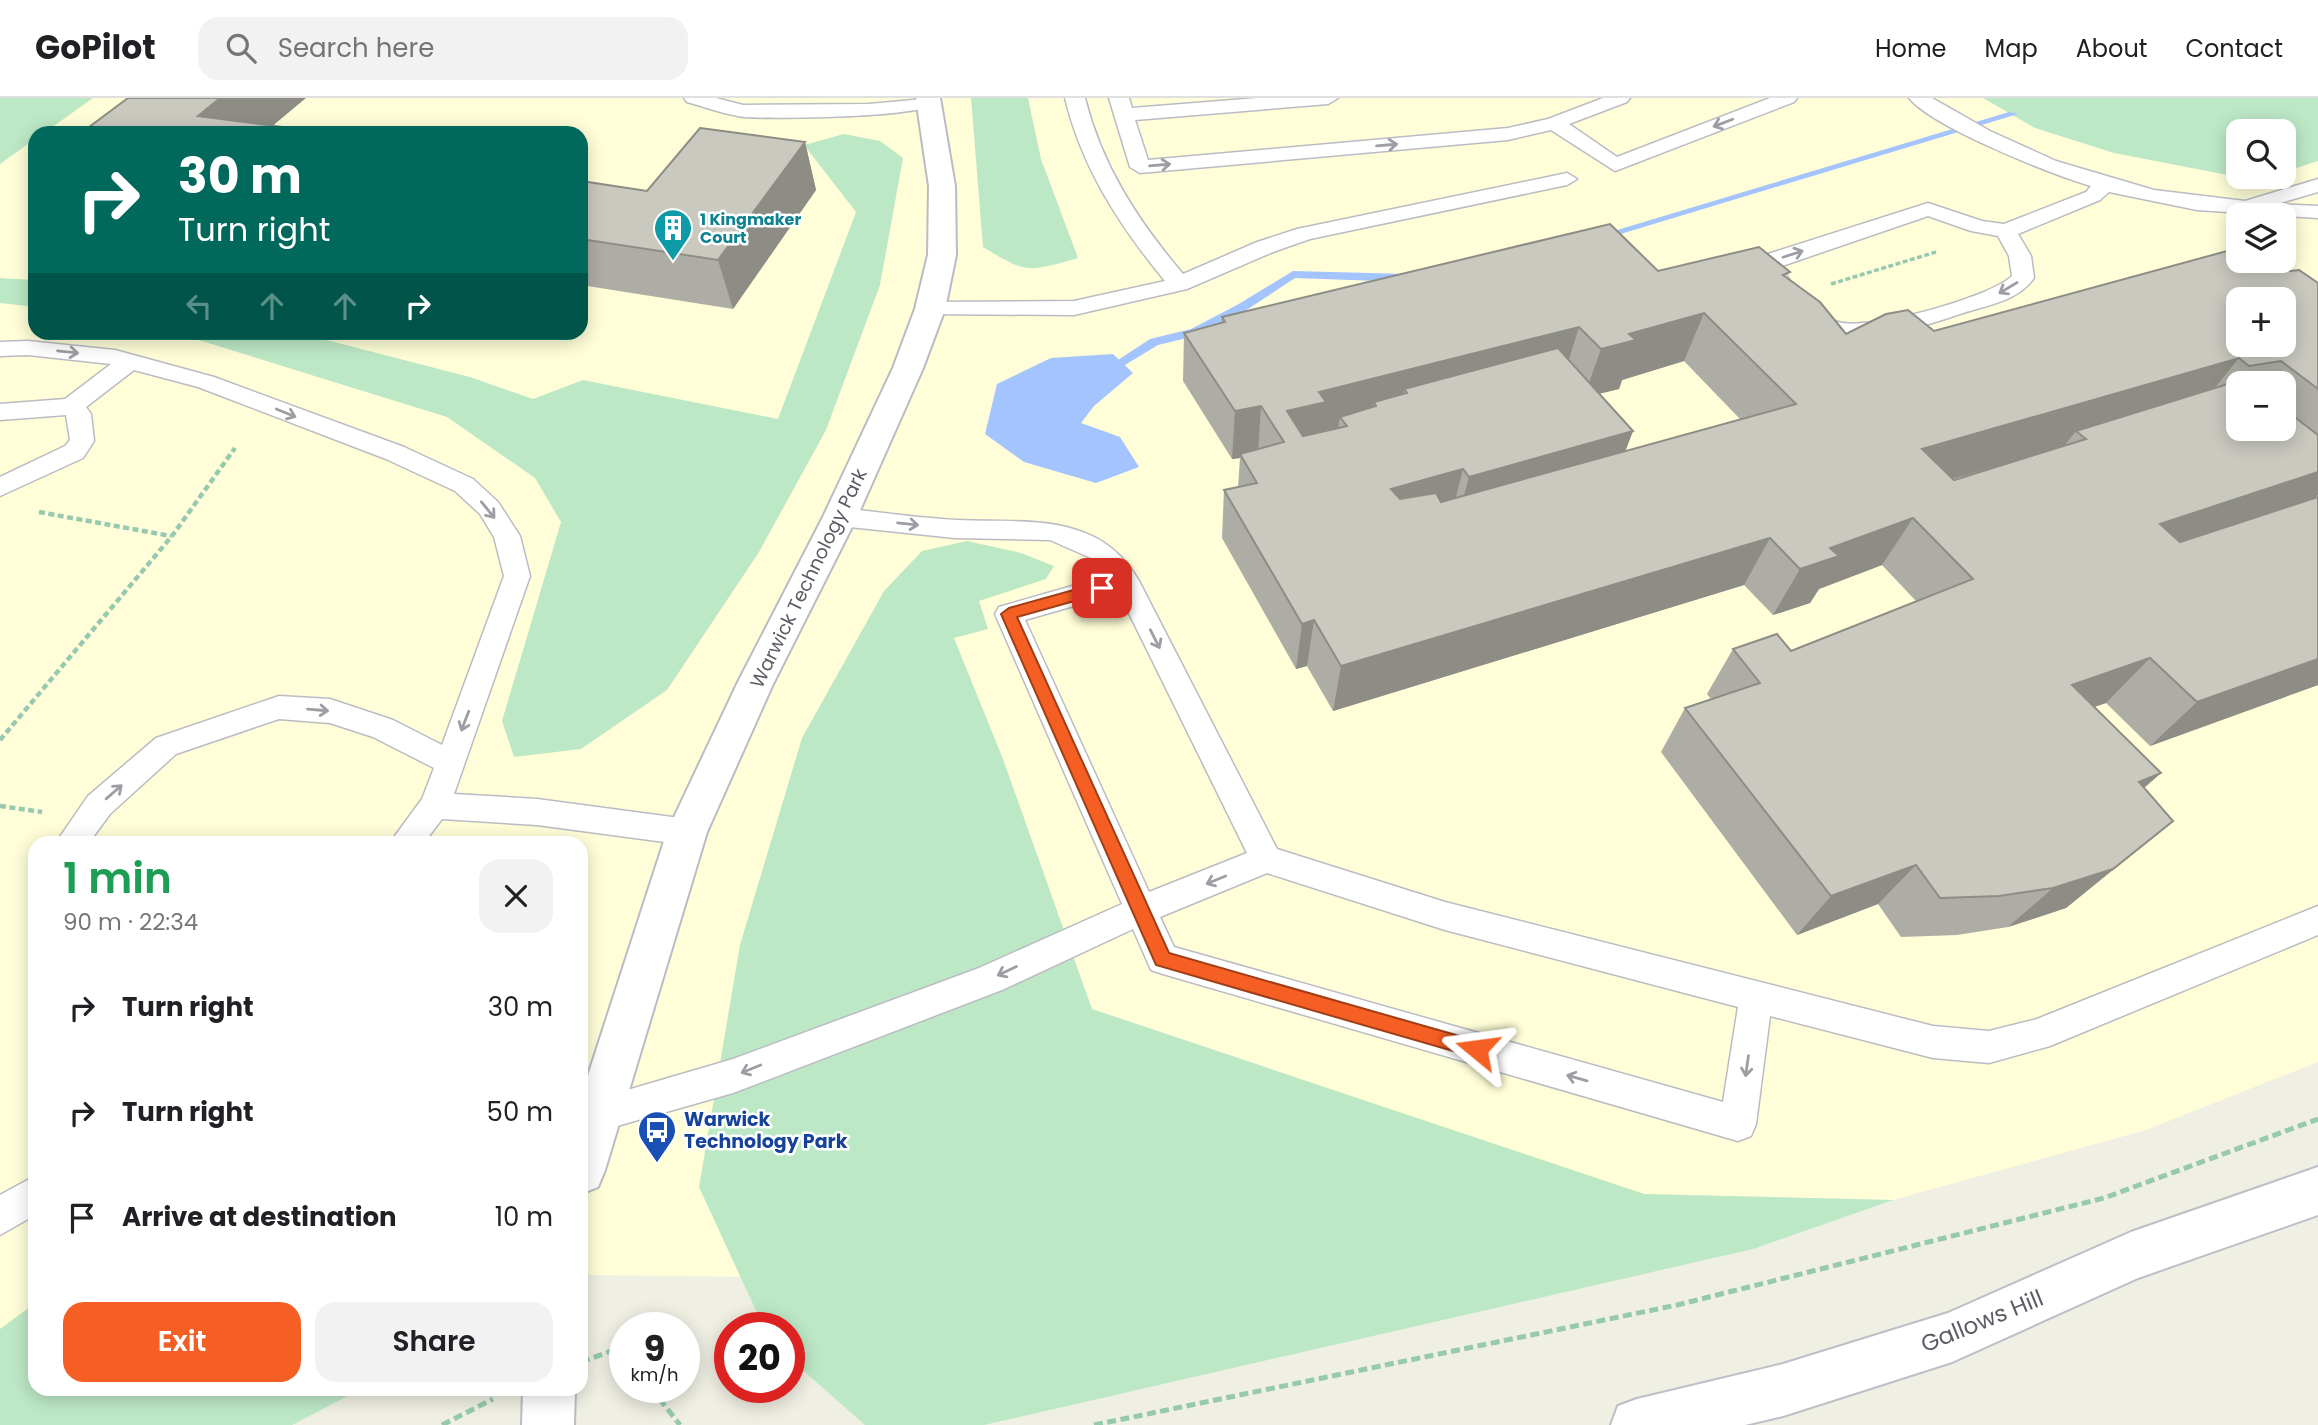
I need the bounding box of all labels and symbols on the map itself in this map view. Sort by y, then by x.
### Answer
one-way arrow [1713,117,1735,130]
one-way arrow [1375,138,1398,151]
one-way arrow [1149,158,1171,171]
building icon: 1 Kingmaker Court [652,207,694,262]
place label: 1 Kingmaker Court [700,208,801,249]
one-way arrow [1782,246,1804,259]
one-way arrow [1999,281,2019,295]
one-way arrow [56,346,79,359]
one-way arrow [275,408,296,421]
street label: Warwick Technology Park [743,464,874,693]
one-way arrow [481,501,496,519]
one-way arrow [896,518,919,531]
pin [1072,558,1132,618]
one-way arrow [1149,628,1163,649]
one-way arrow [306,704,329,717]
one-way arrow [457,710,470,732]
one-way arrow [105,784,123,800]
one-way arrow [1205,874,1227,887]
one-way arrow [997,965,1018,978]
position arrow [1440,1012,1514,1086]
one-way arrow [1740,1054,1753,1077]
one-way arrow [741,1063,762,1076]
one-way arrow [1566,1071,1589,1084]
place label: Warwick Technology Park [684,1106,848,1155]
bus stop icon: Warwick Technology Park [636,1109,678,1164]
street label: Gallows Hill [1916,1282,2048,1360]
speed limit sign: 20 [714,1312,805,1403]

